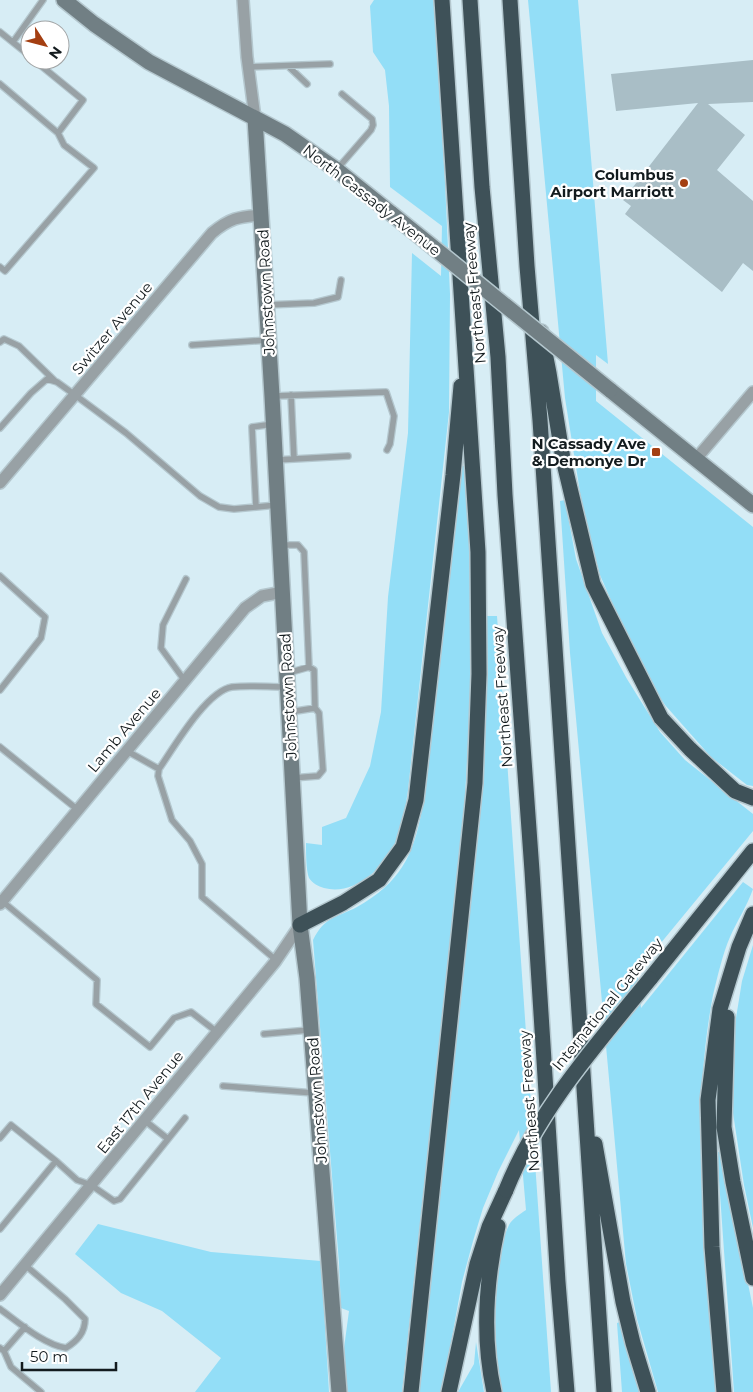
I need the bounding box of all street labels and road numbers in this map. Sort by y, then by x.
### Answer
street label: North Cassady Avenue [299,140,445,260]
street label: Northeast Freeway [458,221,490,364]
street label: Johnstown Road [253,229,279,356]
street label: Switzer Avenue [68,278,156,378]
street label: Northeast Freeway [488,625,516,768]
street label: Johnstown Road [275,633,301,760]
street label: Lamb Avenue [83,684,165,776]
street label: International Gateway [547,933,667,1074]
street label: Northeast Freeway [515,1029,543,1172]
street label: Johnstown Road [303,1036,331,1164]
street label: East 17th Avenue [93,1047,187,1157]

